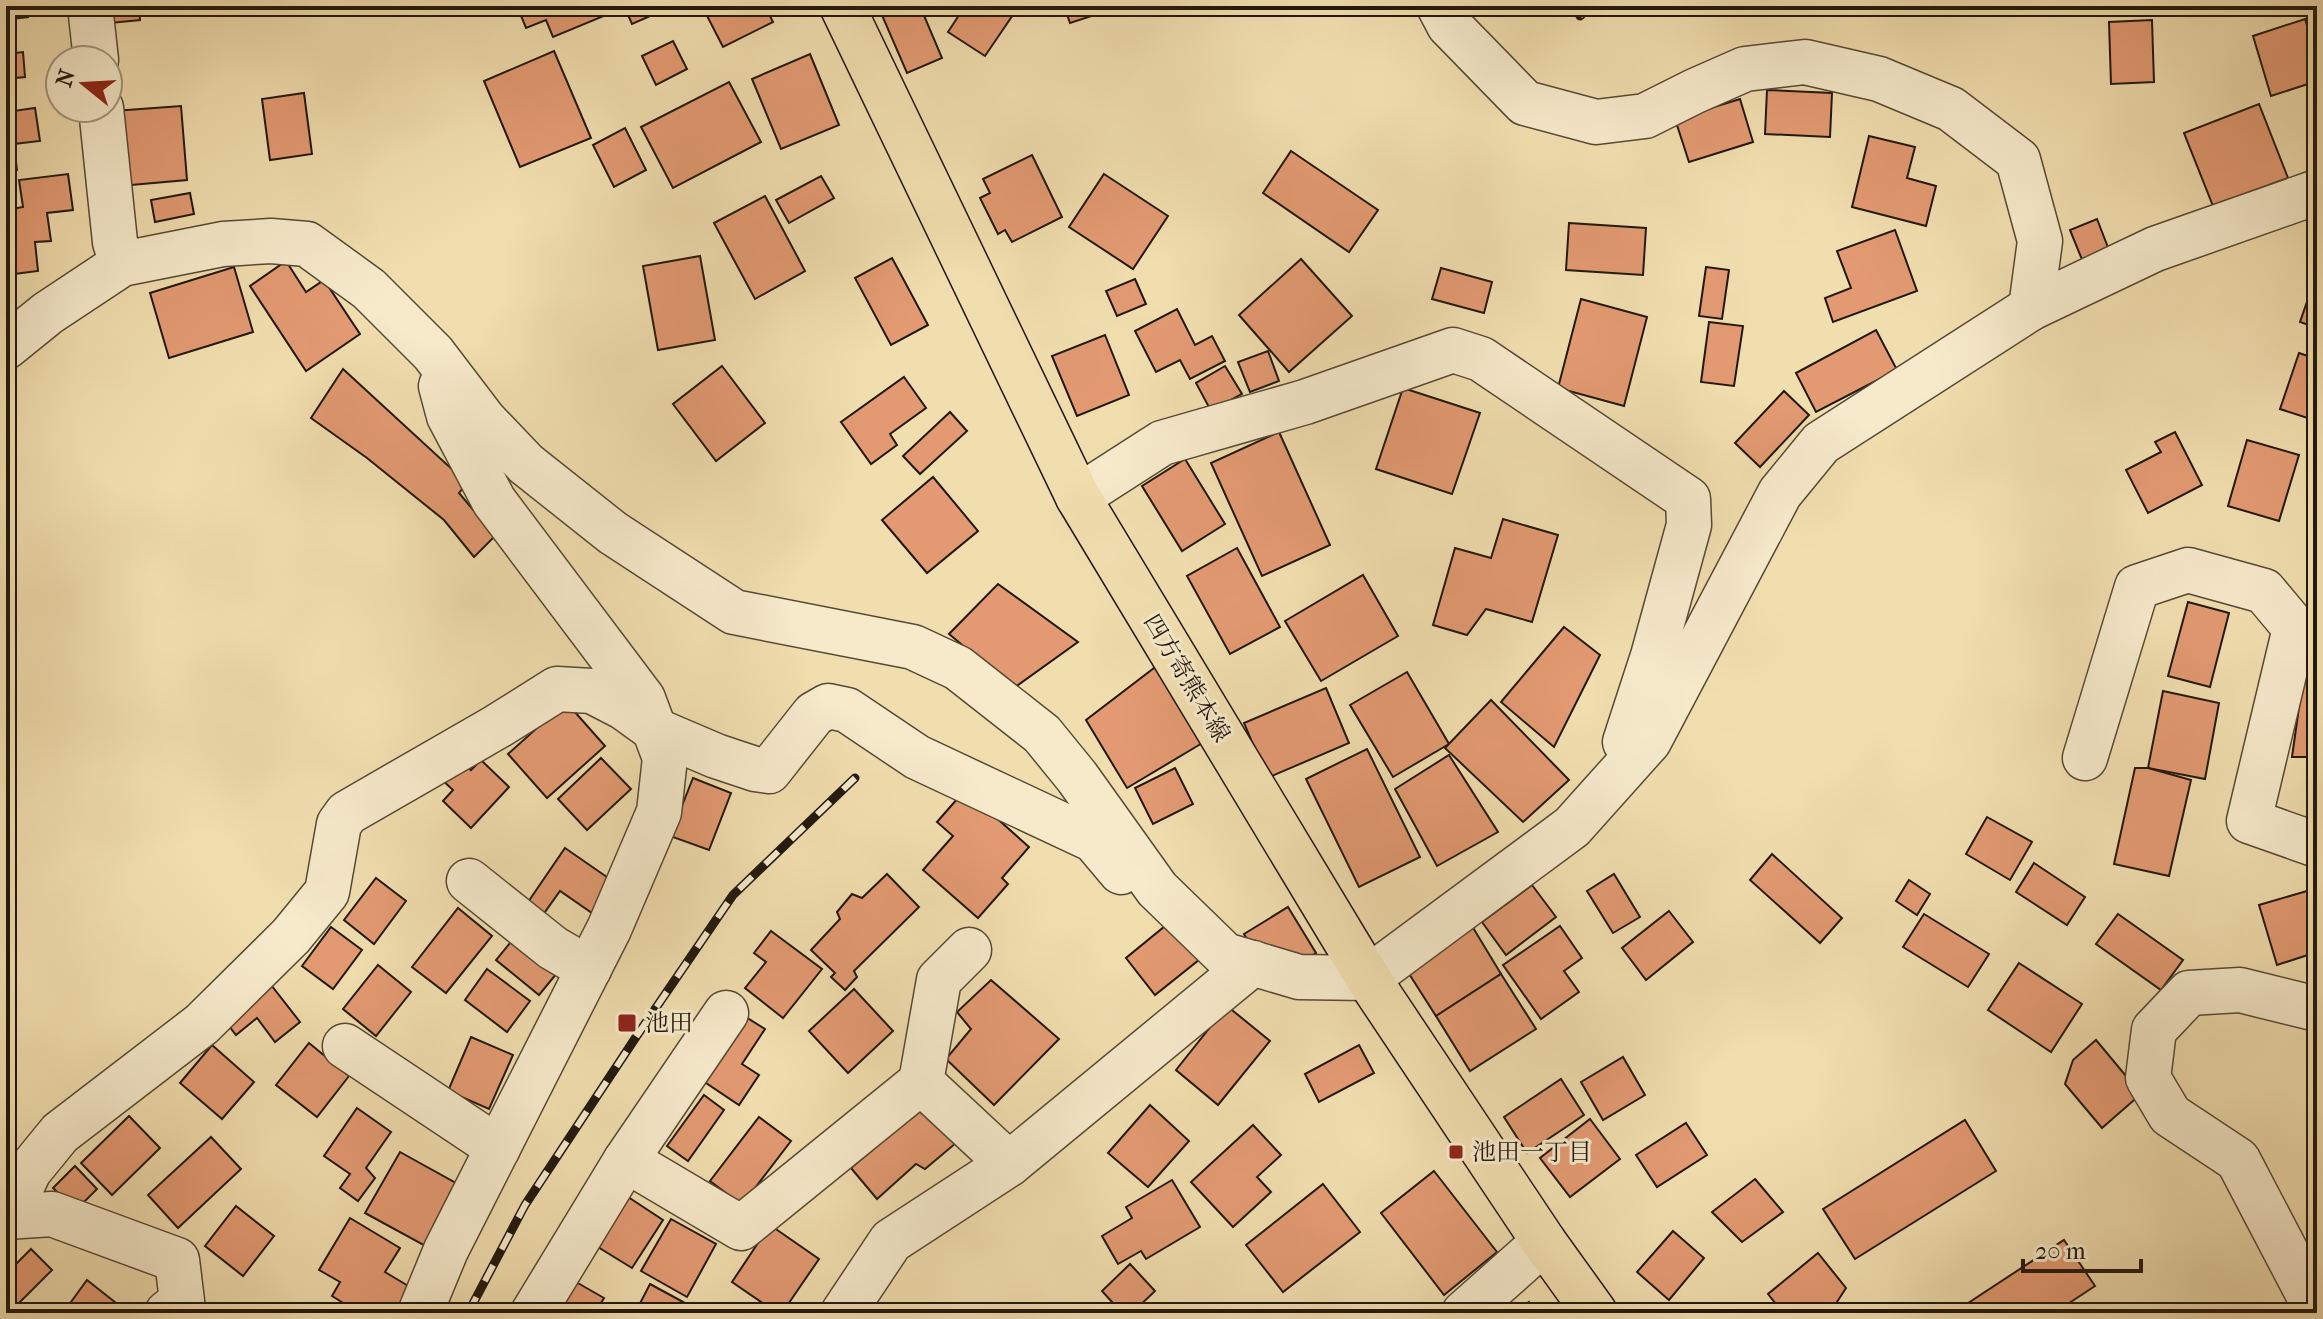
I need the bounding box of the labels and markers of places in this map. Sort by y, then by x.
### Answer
place label: 池田 [645,1009,693,1037]
marker: 池田 [616,1012,638,1034]
place label: 池田一丁目 [1472,1138,1592,1166]
marker: 池田一丁目 [1447,1143,1465,1161]

